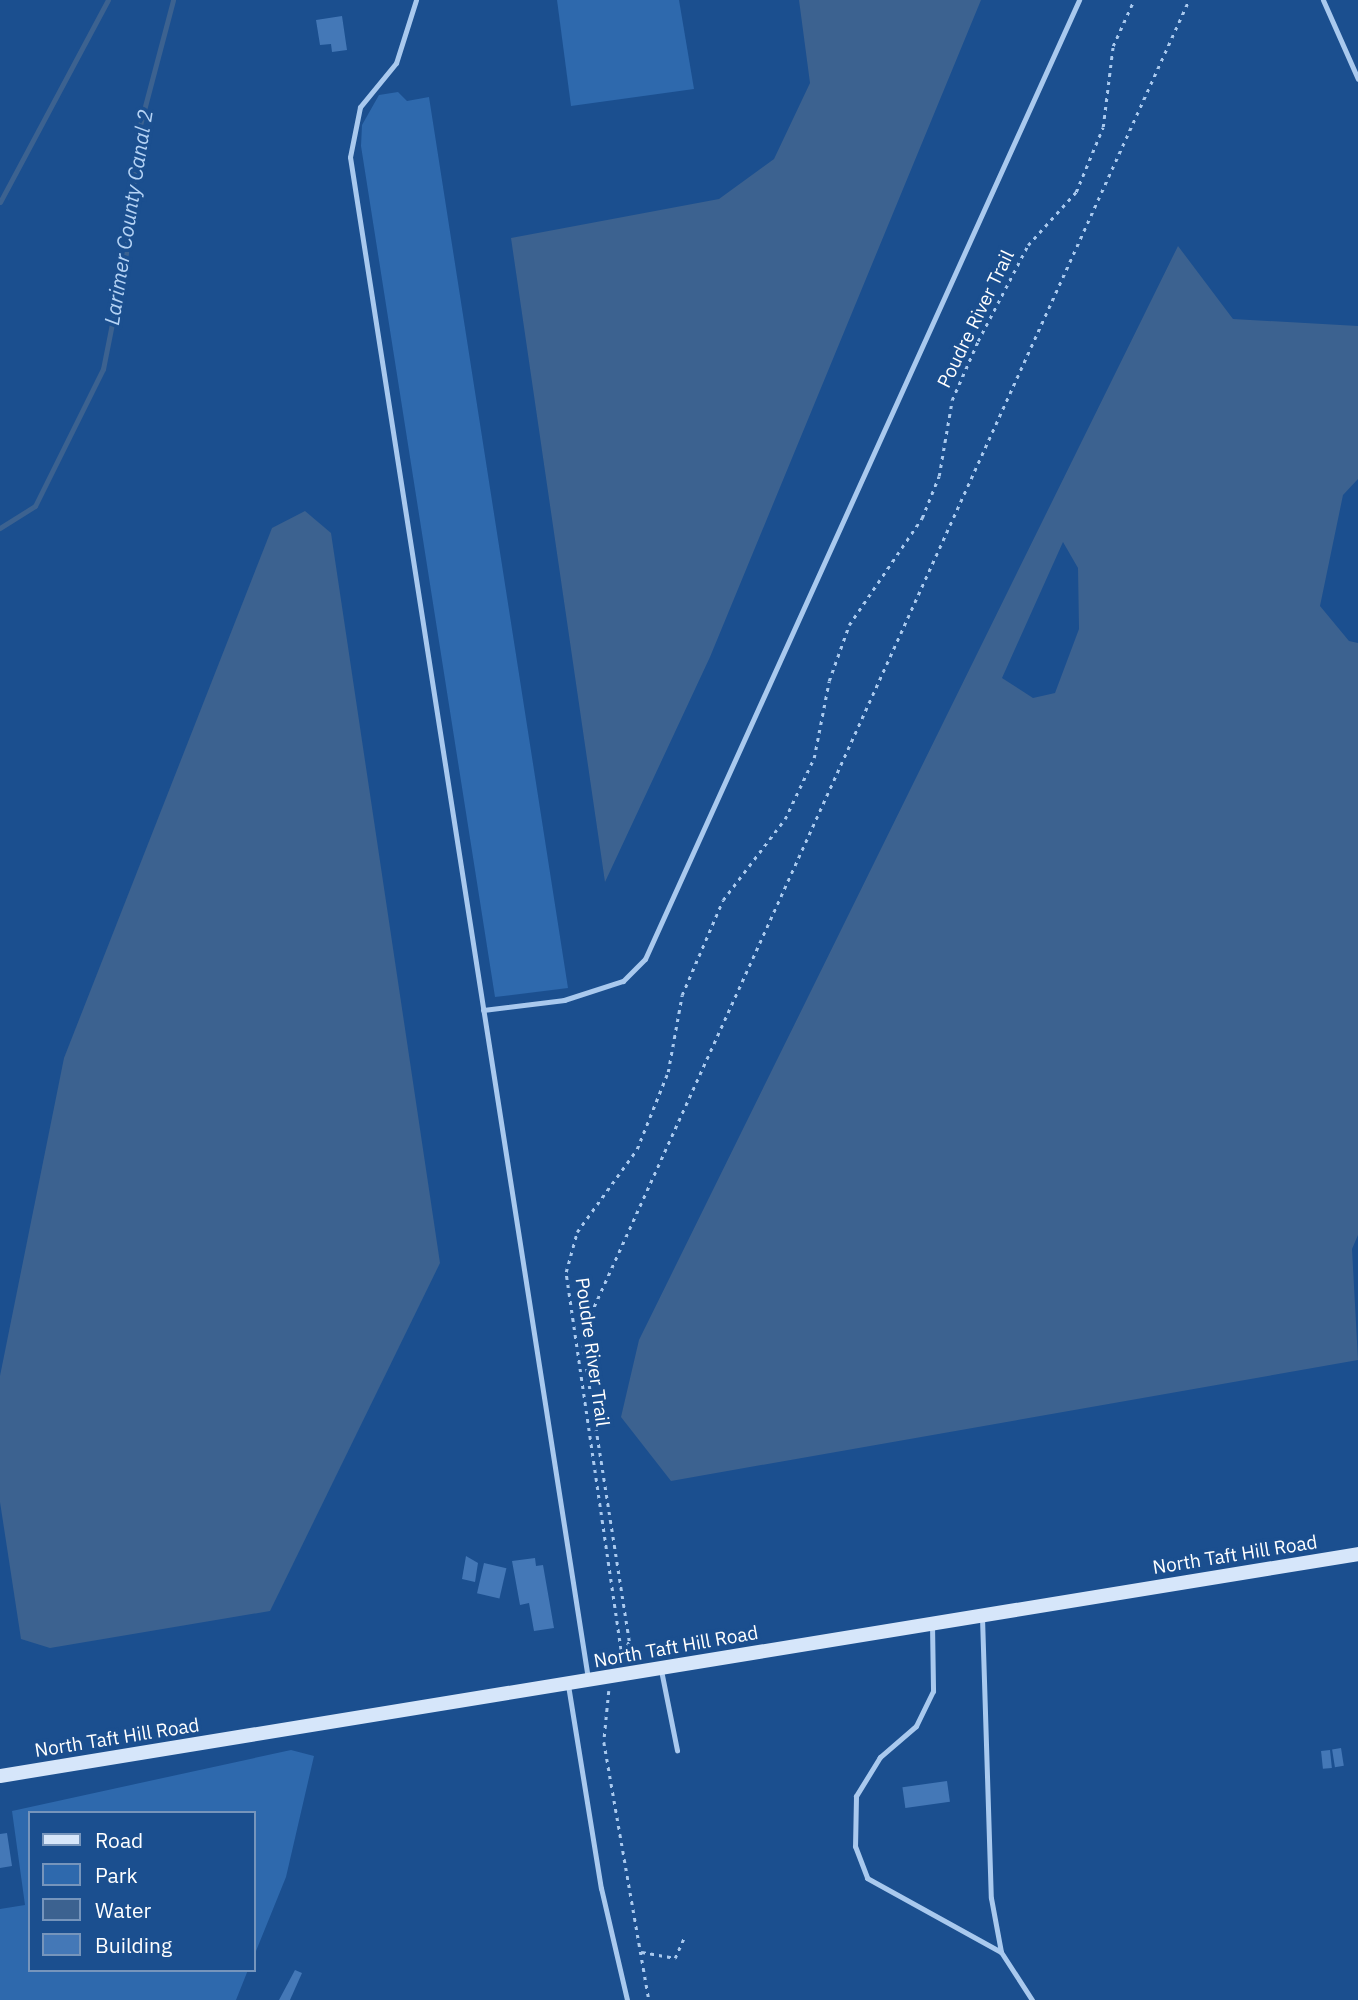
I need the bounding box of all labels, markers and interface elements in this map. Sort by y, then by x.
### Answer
water label: Larimer County Canal 2 [99,107,157,327]
street label: Poudre River Trail [933,246,1019,392]
street label: Poudre River Trail [570,1276,614,1428]
street label: North Taft Hill Road [1151,1531,1319,1579]
street label: North Taft Hill Road [592,1621,760,1673]
street label: North Taft Hill Road [33,1714,201,1762]
legend [28,1811,256,1972]
text: Road [95,1826,143,1854]
text: Park [95,1861,138,1889]
text: Water [95,1896,151,1924]
text: Building [95,1931,172,1959]

